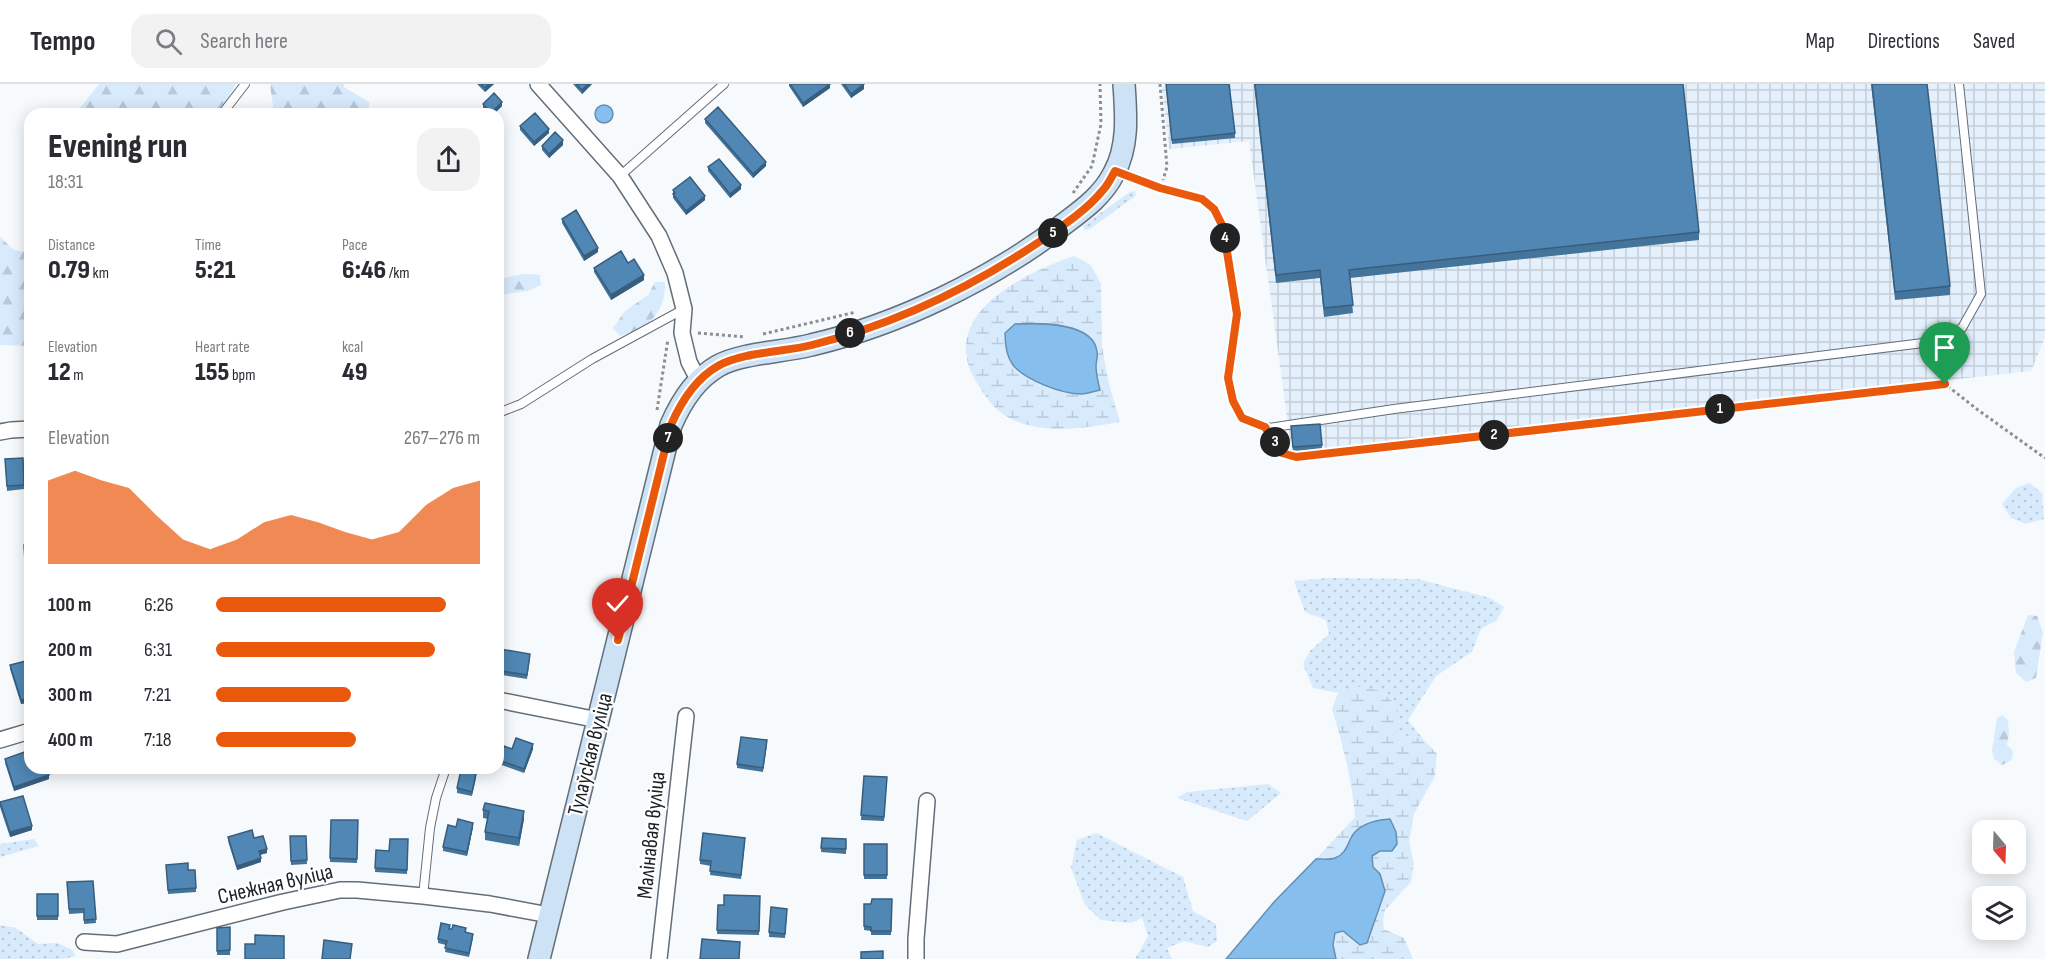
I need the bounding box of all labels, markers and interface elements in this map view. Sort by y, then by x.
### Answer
search box [131,14,551,68]
text: Tempo [30,25,95,58]
icon: search [152,25,185,58]
text: Search here [200,28,288,55]
text: Map [1805,29,1835,54]
text: Directions [1868,29,1940,54]
text: Saved [1973,29,2015,54]
text: Evening run [48,127,188,167]
button: share [417,128,480,191]
text: 18:31 [48,170,83,194]
pin: 5 [1038,218,1068,248]
text: 5 [1049,223,1057,242]
pin: 4 [1210,223,1240,253]
text: 4 [1221,228,1229,247]
text: Distance [48,236,95,255]
text: Time [195,236,221,255]
text: Pace [342,236,367,255]
text: 0.79 [48,255,90,286]
text: 5:21 [195,255,235,286]
text: 6:46 [342,255,386,286]
text: km [90,264,109,283]
text: /km [386,264,410,283]
pin: 6 [835,318,865,348]
pin [1919,322,1970,384]
text: 6 [846,323,854,342]
icon: arrive [1928,331,1961,364]
text: Elevation [48,338,97,357]
text: Heart rate [195,338,250,357]
text: kcal [342,338,363,357]
text: 12 [48,357,71,388]
text: 155 [195,357,229,388]
text: 49 [342,357,367,388]
text: m [71,366,83,385]
text: bpm [229,366,256,385]
pin: 1 [1705,394,1735,424]
text: 1 [1717,399,1723,418]
pin: 2 [1479,420,1509,450]
pin: 7 [653,423,683,453]
text: 2 [1490,425,1498,444]
text: Elevation [48,426,110,450]
text: 267–276 m [404,426,480,450]
pin: 3 [1260,427,1290,457]
text: 7 [665,428,671,447]
text: 3 [1271,432,1279,451]
pin [592,578,643,640]
icon: check [601,587,634,620]
text: 100 m [48,593,91,617]
text: 6:26 [144,593,174,617]
text: 200 m [48,638,92,662]
text: 6:31 [144,638,172,662]
text: 300 m [48,683,92,707]
text: 7:21 [144,683,171,707]
street label: Тулаўская вуліца [562,690,619,819]
text: 400 m [48,728,93,752]
text: 7:18 [144,728,171,752]
street label: Малінавая вуліца [631,770,672,900]
north arrow [1972,820,2026,874]
map controls [1972,820,2026,940]
street label: Снежная вуліца [215,858,336,911]
button: layers [1972,886,2026,940]

